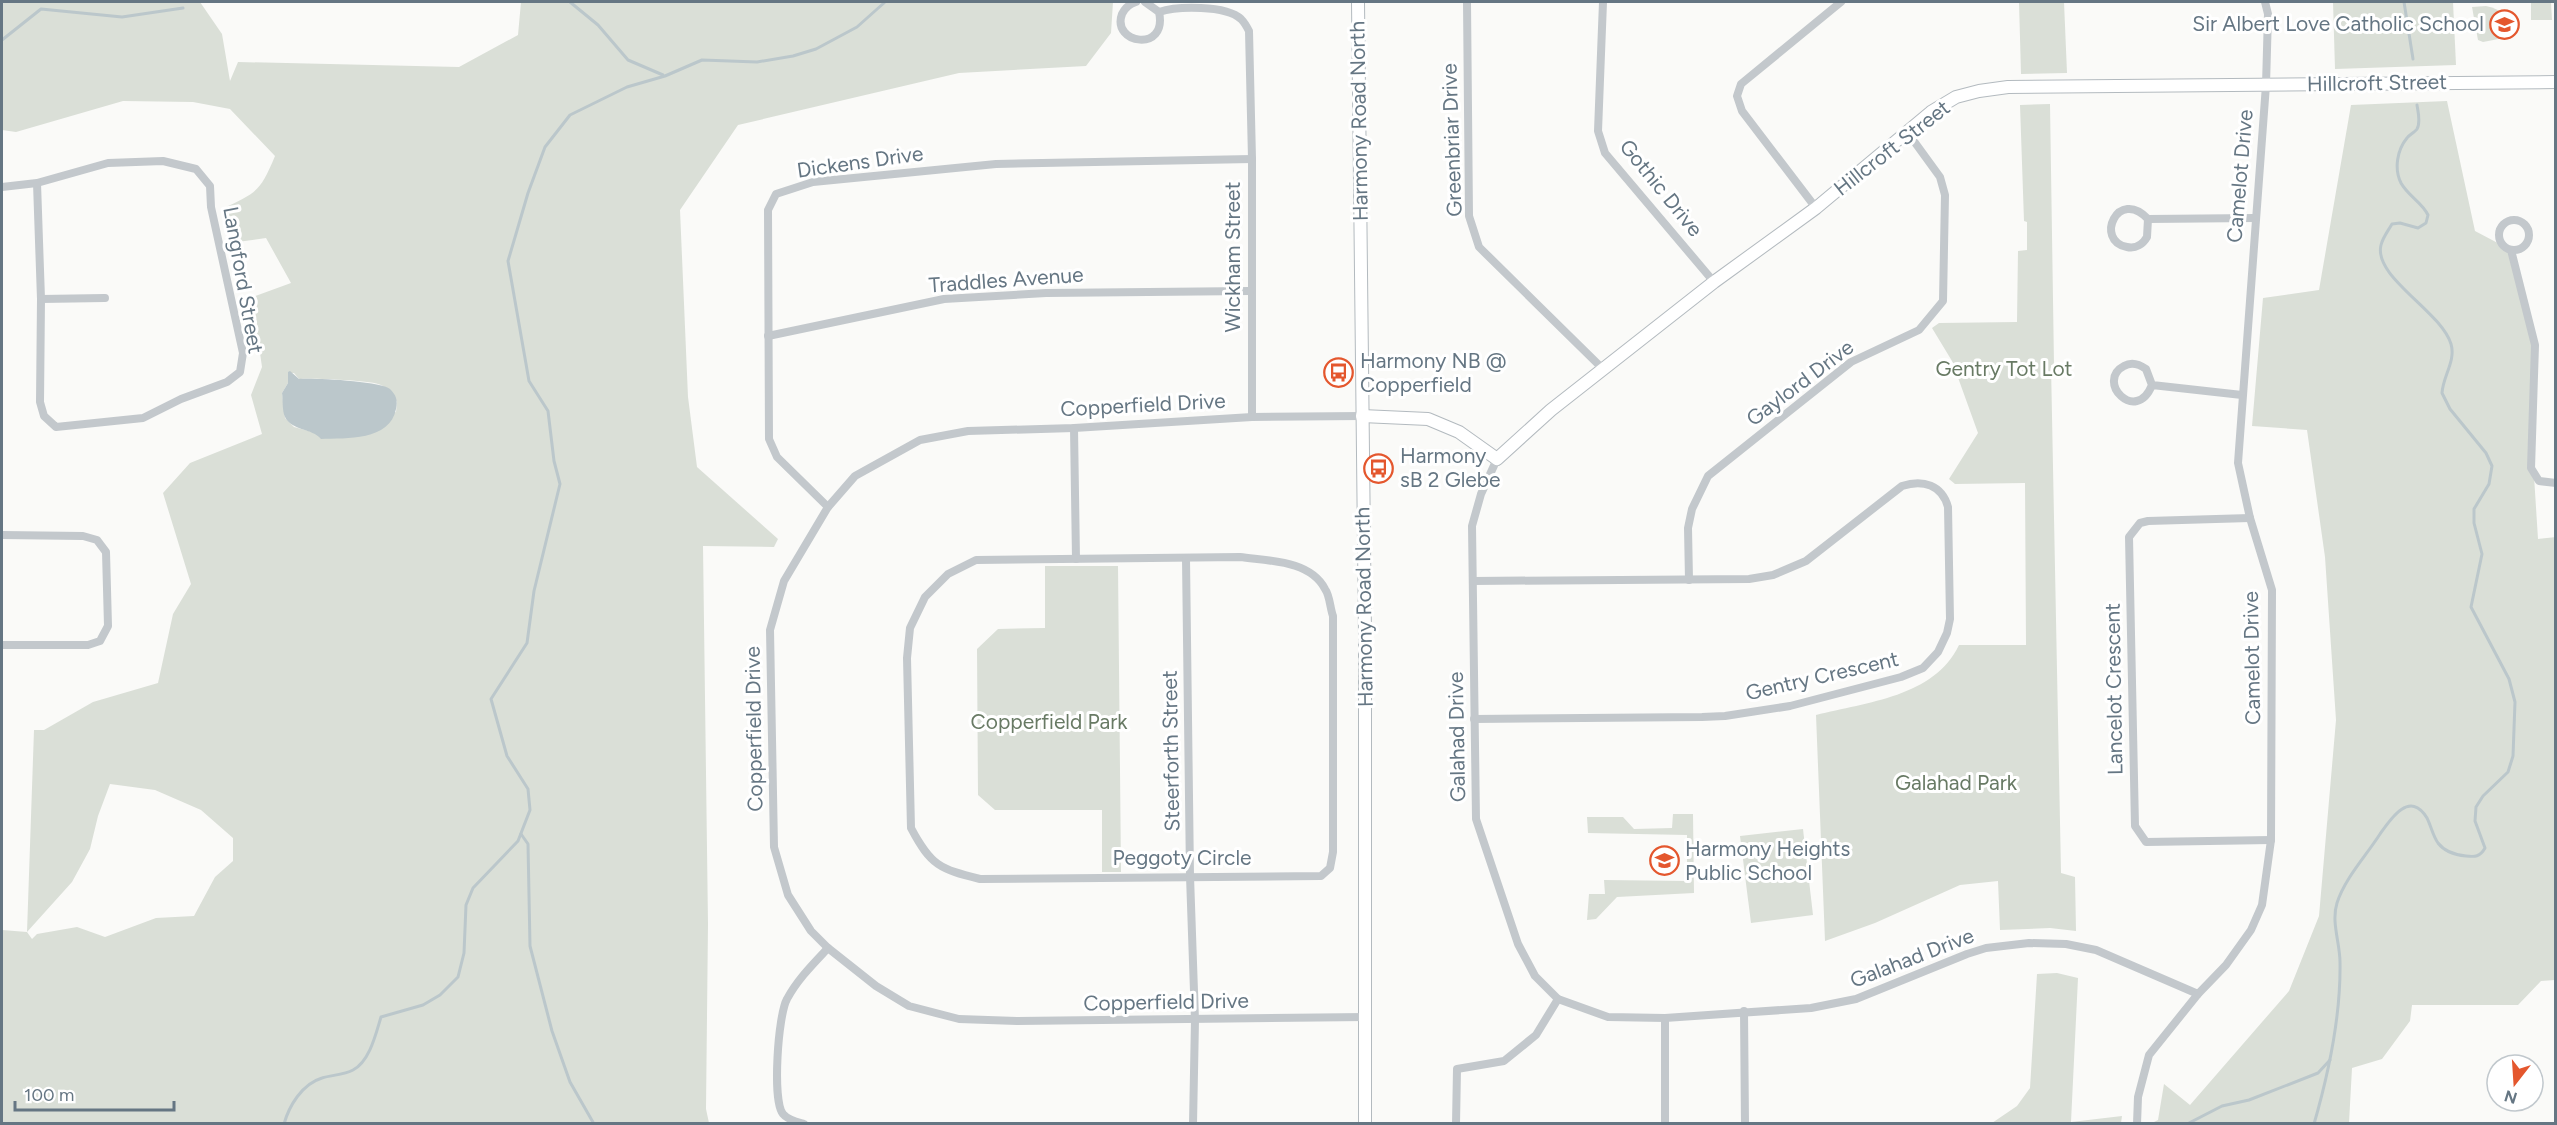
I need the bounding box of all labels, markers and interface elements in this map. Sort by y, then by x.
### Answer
school or university icon: Sir Albert Love Catholic School [2489,8,2521,40]
place label: Sir Albert Love Catholic School [2192,11,2484,36]
street label: Harmony Road North [1344,21,1373,221]
street label: Greenbriar Drive [1436,63,1467,217]
street label: Hillcroft Street [2307,69,2447,96]
street label: Hillcroft Street [1829,95,1955,201]
street label: Camelot Drive [2221,108,2258,244]
street label: Gothic Drive [1615,134,1708,241]
street label: Dickens Drive [795,140,925,183]
street label: Wickham Street [1220,182,1245,332]
street label: Langford Street [218,204,269,355]
street label: Traddles Avenue [928,262,1084,297]
street label: Gaylord Drive [1741,334,1858,431]
place label: Harmony NB @ Copperfield [1360,348,1506,397]
park label: Gentry Tot Lot [1935,356,2073,381]
bus stop icon: Harmony NB @ Copperfield [1323,357,1355,389]
street label: Copperfield Drive [1060,388,1226,421]
place label: Harmony sB 2 Glebe [1400,443,1501,492]
bus stop icon: Harmony sB 2 Glebe [1363,452,1395,484]
street label: Harmony Road North [1349,507,1378,707]
street label: Camelot Drive [2238,591,2265,725]
street label: Lancelot Crescent [2099,603,2127,775]
street label: Copperfield Drive [740,646,767,812]
street label: Gentry Crescent [1743,646,1901,705]
street label: Steerforth Street [1157,670,1184,832]
street label: Galahad Drive [1443,672,1470,802]
park label: Copperfield Park [971,709,1128,734]
park label: Galahad Park [1895,770,2018,795]
place label: Harmony Heights Public School [1685,836,1850,885]
street label: Peggoty Circle [1113,845,1251,870]
school or university icon: Harmony Heights Public School [1648,845,1680,877]
street label: Galahad Drive [1846,922,1977,993]
street label: Copperfield Drive [1083,988,1249,1015]
north arrow [2485,1053,2545,1113]
scale bar [15,1074,174,1112]
text: 100 m [24,1084,74,1106]
text: N [2502,1086,2519,1108]

